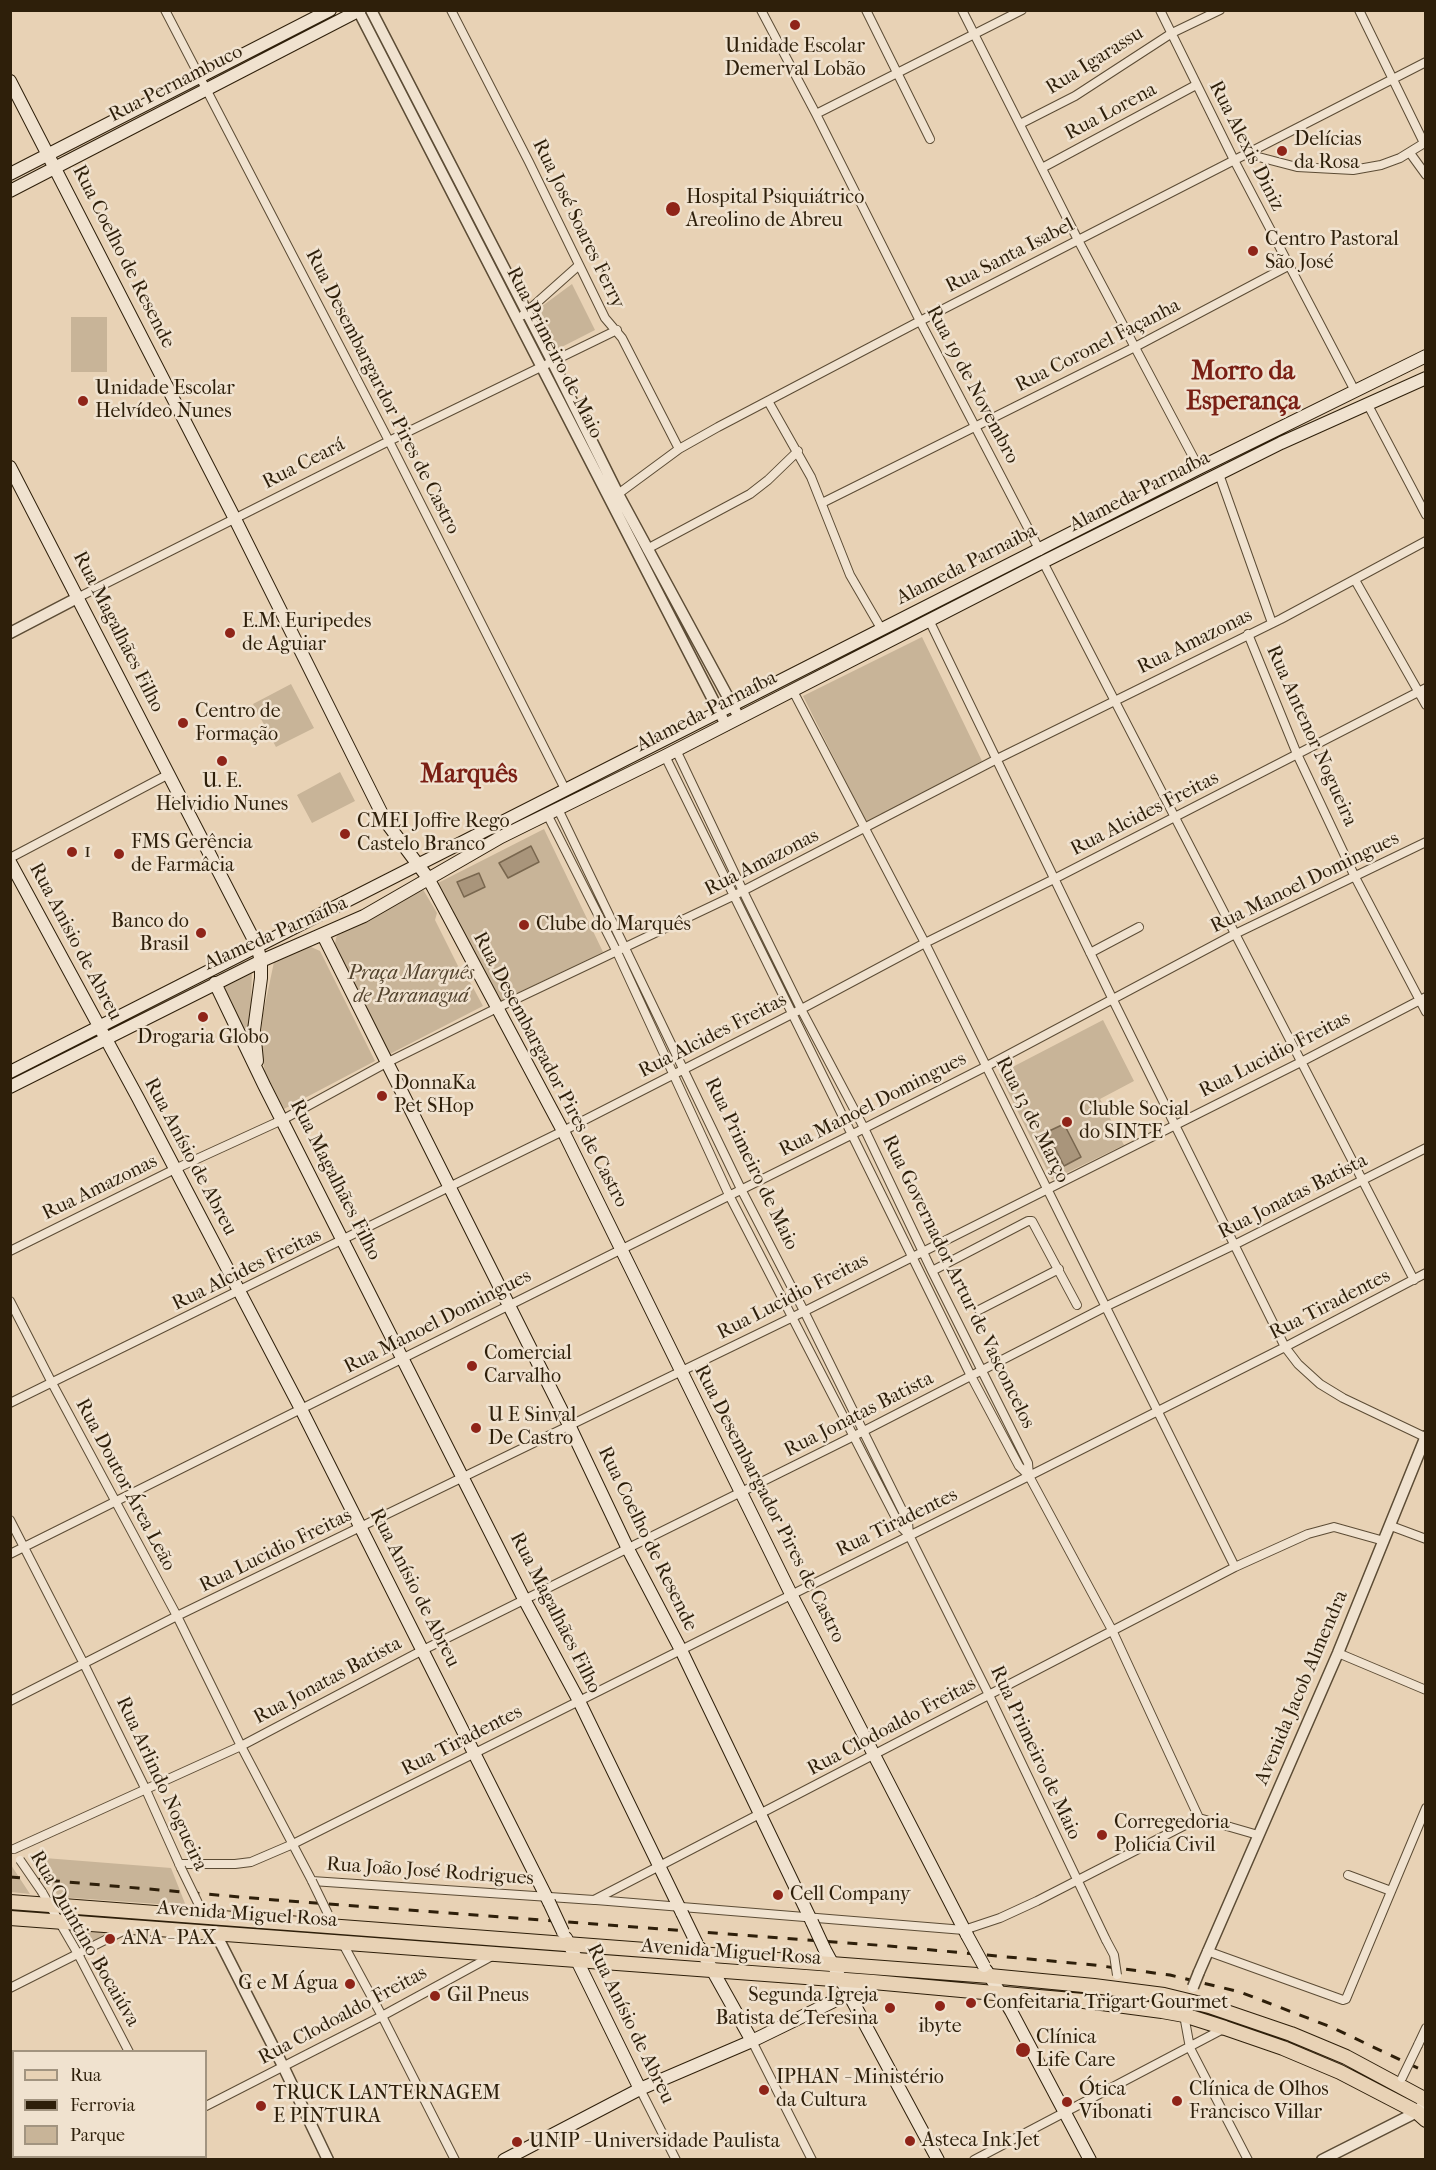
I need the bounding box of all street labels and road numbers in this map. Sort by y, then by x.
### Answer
street label: Rua Igarassu [1042,22,1148,100]
street label: Rua Pernambuco [105,40,247,128]
street label: Rua Alexis Diniz [1203,77,1289,215]
street label: Rua Lorena [1061,78,1161,146]
street label: Rua José Soares Ferry [527,135,629,313]
street label: Rua Coelho de Resende [66,161,180,353]
street label: Rua Santa Isabel [942,213,1078,299]
street label: Rua Desembargardor Pires de Castro [299,245,465,539]
street label: Rua Primeiro de Maio [500,263,608,443]
street label: Rua Coronel Façanha [1011,294,1185,398]
street label: Rua 19 de Novembro [920,302,1024,468]
street label: Rua Ceará [259,433,349,495]
street label: Alameda Parnaíba [1066,446,1214,538]
street label: Alameda Parnaiba [893,519,1041,611]
street label: Rua Magalhães Filho [67,547,169,717]
street label: Rua Amazonas [1134,604,1256,680]
street label: Rua Antenor Nogueira [1260,642,1362,830]
street label: Alameda Parnaíba [633,666,781,758]
street label: Rua Alcides Freitas [1067,766,1223,862]
street label: Rua Amazonas [701,824,823,902]
street label: Rua Manoel Domingues [1207,827,1403,939]
street label: Rua Anisio de Abreu [23,859,127,1025]
street label: Alameda Parnaíba [201,892,351,976]
street label: Rua Desembargador Pires de Castro [467,928,633,1212]
street label: Rua Alcides Freitas [635,988,791,1084]
street label: Rua Lucidio Freitas [1195,1007,1355,1103]
street label: Rua Manoel Domingues [775,1047,971,1163]
street label: Rua 13 de Março [990,1053,1074,1187]
street label: Rua Anísio de Abreu [138,1074,242,1240]
street label: Rua Primeiro de Maio [699,1074,803,1254]
street label: Rua Magalhães Filho [284,1095,386,1265]
street label: Rua Governador Artur de Vasconcelos [876,1131,1040,1433]
street label: Rua Jonatas Batista [1214,1149,1372,1245]
street label: Rua Amazonas [39,1150,161,1226]
street label: Rua Alcides Freitas [168,1223,326,1317]
street label: Rua Lucidio Freitas [713,1249,873,1345]
street label: Rua Manoel Domingues [340,1264,536,1380]
street label: Rua Tiradentes [1266,1264,1394,1346]
street label: Rua Desembargador Pires de Castro [688,1361,850,1647]
street label: Rua Jonatas Batista [780,1367,938,1463]
street label: Rua Doutor Área Leão [69,1395,181,1575]
street label: Rua Coelho de Resende [592,1443,702,1635]
street label: Rua Tiradentes [832,1483,962,1563]
street label: Rua Lucidio Freitas [196,1504,356,1598]
street label: Rua Anísio de Abreu [364,1505,464,1671]
street label: Rua Magalhães Filho [504,1528,606,1698]
street label: Avenida Jacob Almendra [1250,1587,1354,1789]
street label: Rua Jonatas Batista [250,1632,406,1730]
street label: Rua Primeiro de Maio [984,1662,1086,1844]
street label: Rua Clodoaldo Freitas [804,1672,980,1782]
street label: Rua Arlindo Nogueira [110,1693,212,1875]
street label: Rua Tiradentes [398,1700,526,1782]
street label: Rua Quintino Bocaiúva [24,1847,144,2031]
street label: Rua João José Rodrigues [325,1853,535,1891]
street label: Avenida Miguel Rosa [156,1897,338,1933]
street label: Avenida Miguel Rosa [640,1935,822,1971]
street label: Rua Anísio de Abreu [581,1940,679,2108]
street label: Rua Clodoaldo Freitas [255,1961,431,2071]

